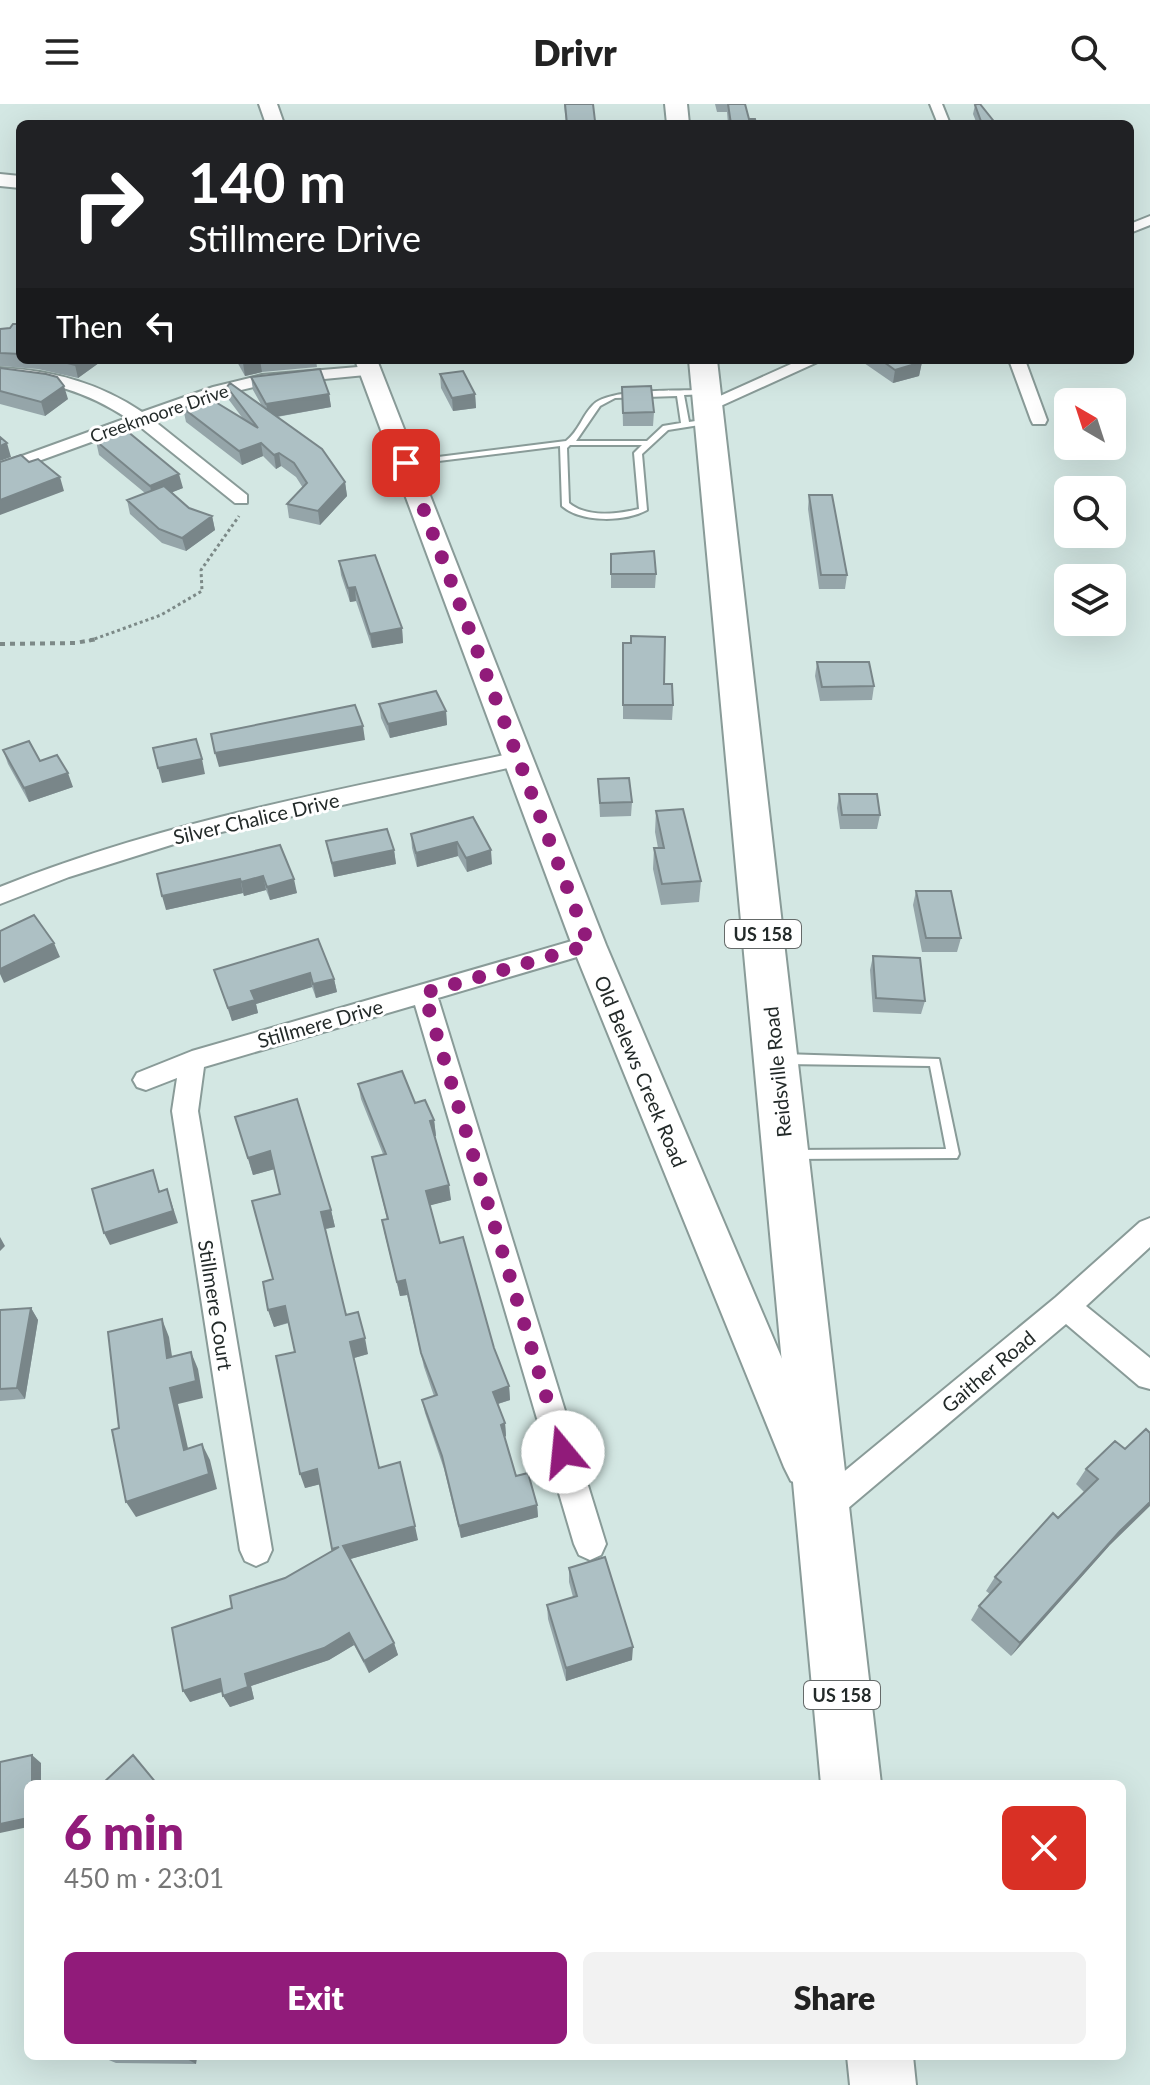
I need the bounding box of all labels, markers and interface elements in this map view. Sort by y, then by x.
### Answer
icon: menu [40,30,84,74]
text: Drivr [533,30,617,74]
icon: search [1066,30,1110,74]
text: 140 m [188,148,346,215]
icon: right [56,152,160,256]
text: Stillmere Drive [188,216,421,260]
icon: left [139,304,183,348]
text: Then [56,308,123,344]
street label: Creekmoore Drive [87,379,231,447]
north arrow [1054,388,1126,460]
map controls [1054,388,1126,636]
pin [372,429,440,497]
icon: arrive [384,441,428,485]
button: search [1054,476,1126,548]
button: layers [1054,564,1126,636]
street label: Silver Chalice Drive [171,787,341,849]
road number: US 158 [725,920,801,948]
street label: Old Belews Creek Road [590,972,692,1170]
street label: Stillmere Drive [254,994,386,1052]
street label: Reidsville Road [758,1005,796,1139]
street label: Stillmere Court [194,1238,238,1372]
street label: Gaither Road [936,1325,1040,1417]
position arrow [521,1410,605,1494]
road number: US 158 [804,1681,880,1709]
text: 6 min [64,1803,184,1860]
button: close [1002,1806,1086,1890]
text: 450 m · 23:01 [64,1862,224,1894]
button: Exit [64,1952,567,2044]
button: Share [583,1952,1086,2044]

